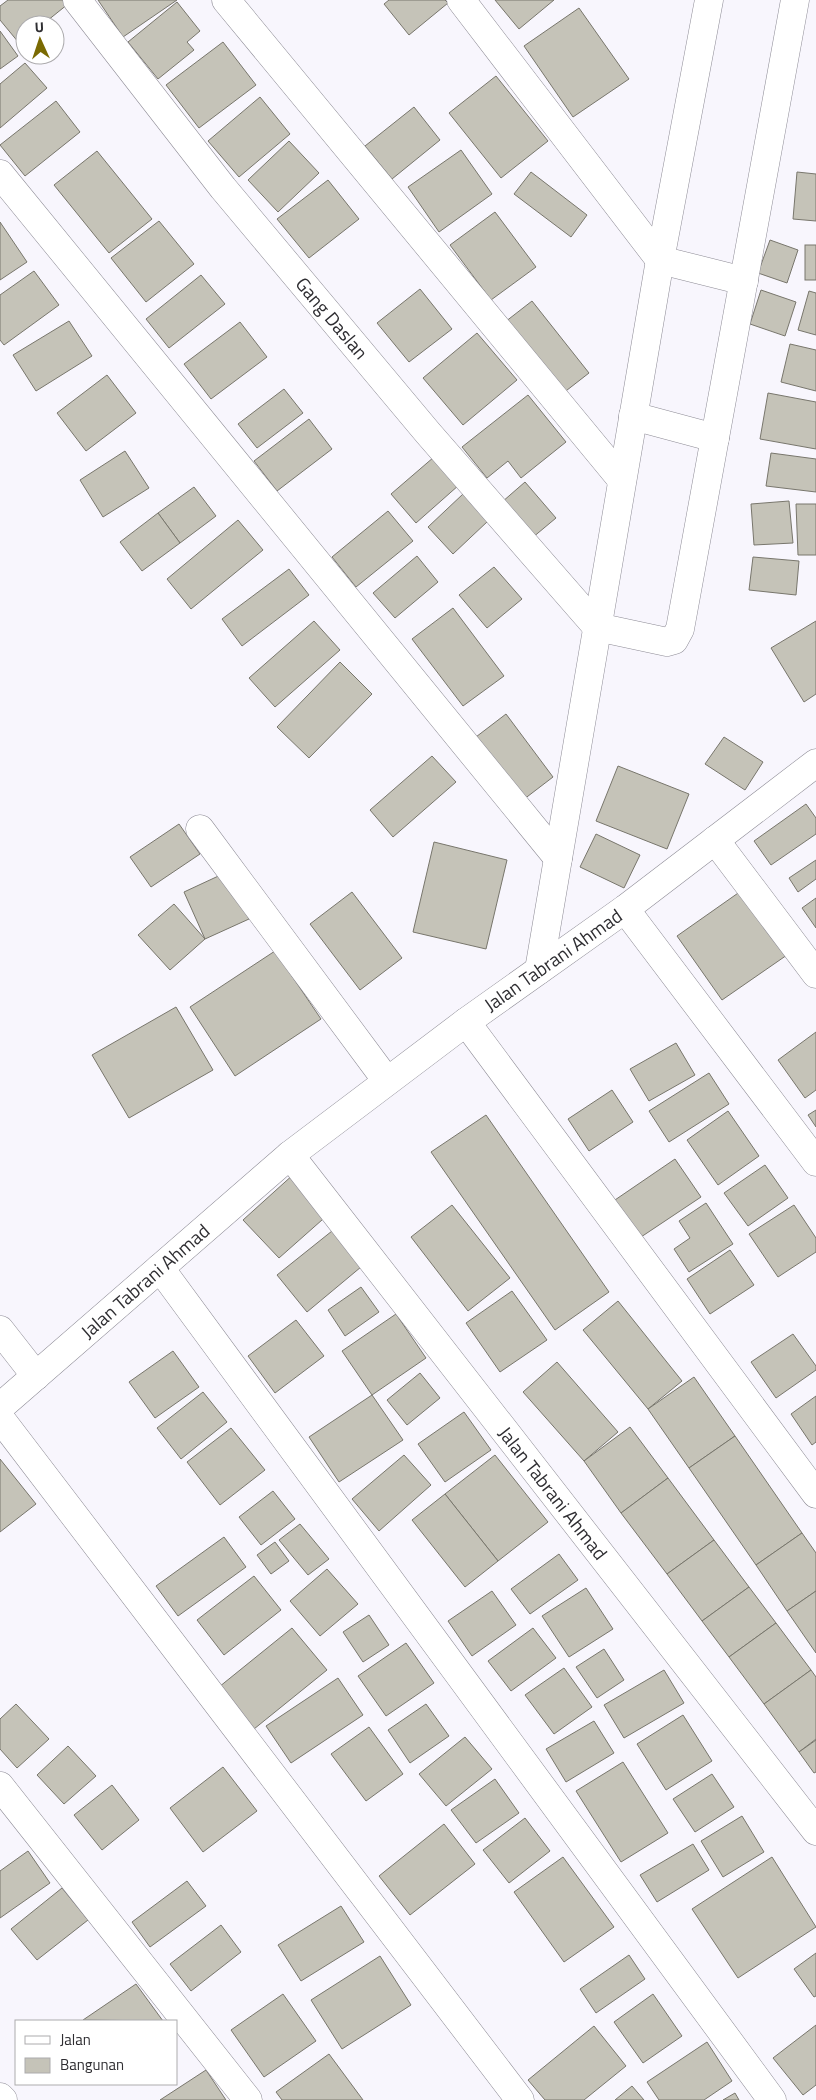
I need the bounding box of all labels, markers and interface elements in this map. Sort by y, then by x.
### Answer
north arrow [15,15,65,65]
text: U [34,16,44,37]
street label: Gang Daslan [289,270,376,365]
street label: Jalan Tabrani Ahmad [478,901,628,1018]
street label: Jalan Tabrani Ahmad [74,1216,216,1345]
street label: Jalan Tabrani Ahmad [492,1420,615,1566]
legend [15,2020,178,2085]
text: Jalan [60,2028,91,2051]
text: Bangunan [60,2053,124,2076]

